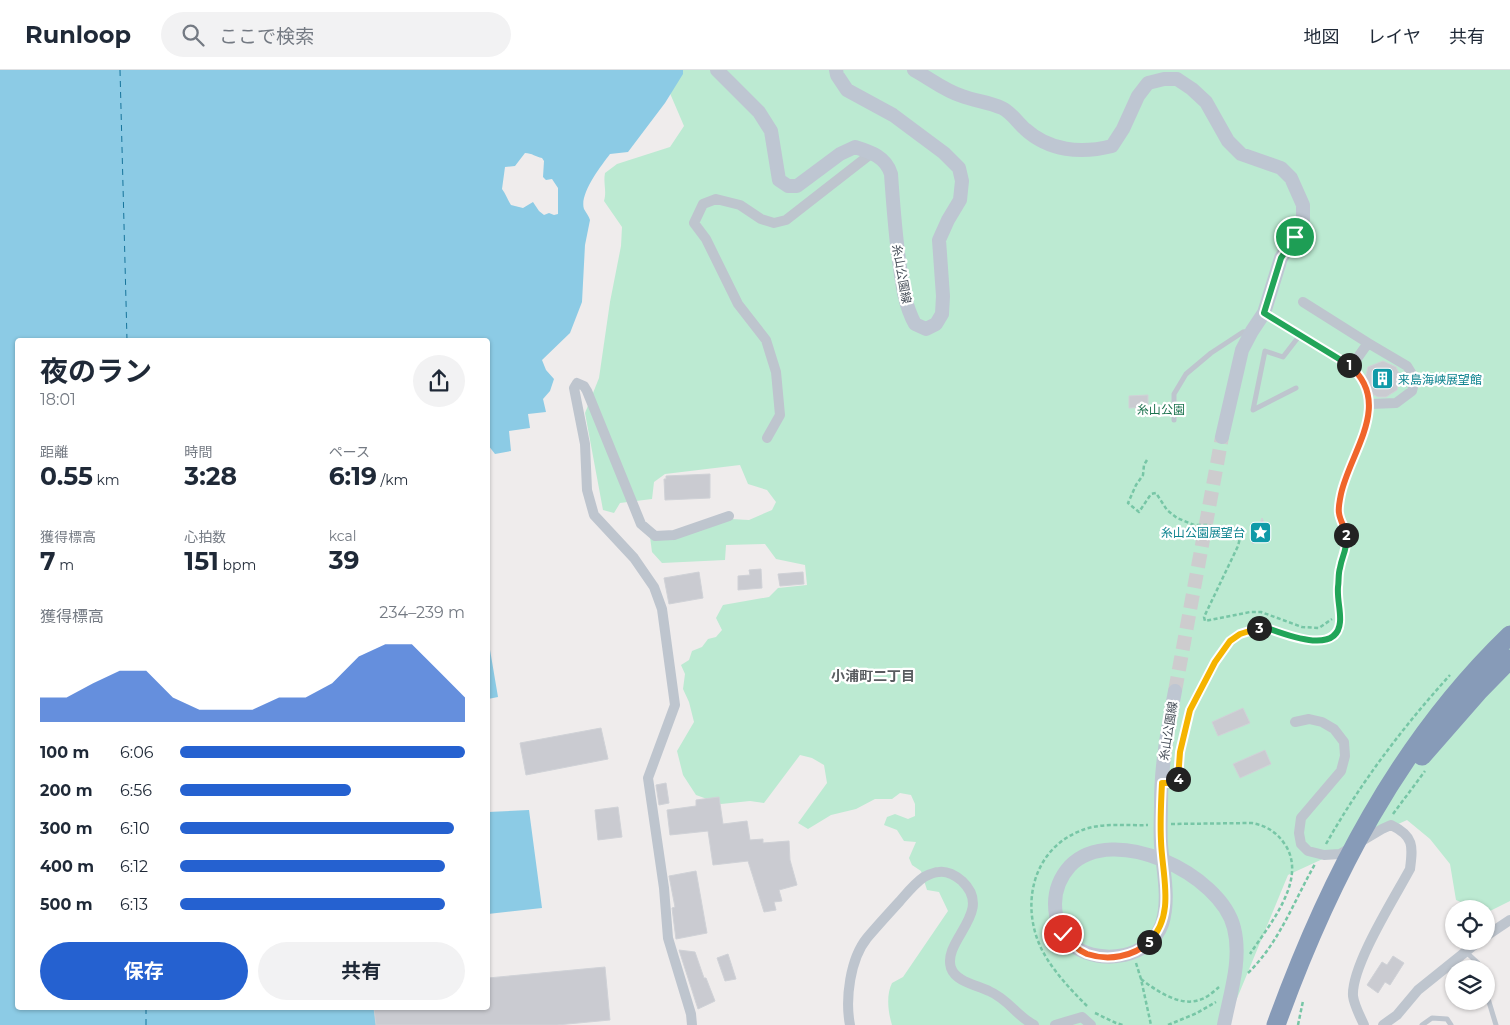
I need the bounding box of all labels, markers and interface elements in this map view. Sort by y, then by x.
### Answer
search box [161,12,511,57]
text: Runloop [25,20,131,49]
icon: search [179,21,207,49]
text: ここで検索 [219,25,314,48]
text: 地図 [1304,26,1340,48]
text: レイヤ [1368,26,1421,48]
text: 共有 [1449,26,1485,48]
pin [1274,216,1316,258]
icon: arrive [1281,223,1309,251]
street label: 糸山公園線 [889,243,915,305]
pin: 1 [1336,352,1362,378]
text: 夜のラン [40,354,152,388]
button: share [413,355,465,407]
text: 1 [1347,356,1352,374]
building icon: 来島海峡展望館 [1370,367,1394,391]
place label: 来島海峡展望館 [1398,372,1482,387]
text: 18:01 [40,390,76,409]
park label: 糸山公園 [1137,402,1185,417]
text: 距離 [40,443,68,461]
text: 時間 [184,443,212,461]
text: ペース [329,443,370,461]
text: 0.55 [40,461,93,491]
text: 3:28 [184,461,237,491]
text: 6:19 [329,461,377,491]
text: km [93,471,120,489]
text: /km [377,471,408,489]
place icon: 糸山公園展望台 [1249,520,1273,544]
pin: 2 [1334,522,1358,548]
place label: 糸山公園展望台 [1161,525,1245,540]
text: 2 [1342,526,1351,544]
text: kcal [329,527,357,545]
text: 獲得標高 [40,528,96,546]
text: 心拍数 [184,528,226,546]
text: 39 [329,545,359,575]
text: 7 [40,546,56,576]
text: 151 [184,546,219,576]
text: m [56,556,74,574]
text: bpm [219,556,256,574]
text: 234–239 m [379,603,465,622]
text: 獲得標高 [40,607,104,626]
pin: 3 [1246,616,1272,640]
text: 3 [1255,619,1264,637]
district label: 小浦町二丁目 [831,667,915,685]
street label: 糸山公園線 [1156,700,1180,762]
text: 100 m [40,743,89,762]
text: 6:06 [120,743,153,762]
pin: 4 [1166,766,1190,792]
text: 4 [1174,770,1183,788]
text: 200 m [40,781,92,800]
text: 6:56 [120,781,152,800]
text: 300 m [40,819,93,838]
text: 6:10 [120,819,150,838]
text: 400 m [40,857,94,876]
text: 6:12 [120,857,148,876]
text: 500 m [40,895,93,914]
text: 6:13 [120,895,148,914]
map controls [1445,900,1495,1010]
button: locate [1445,900,1495,950]
pin [1042,913,1084,955]
icon: check [1049,920,1077,948]
pin: 5 [1136,930,1162,954]
text: 5 [1145,933,1154,951]
button: 保存 [40,942,248,1000]
button: 共有 [258,942,465,1000]
button: layers [1445,960,1495,1010]

